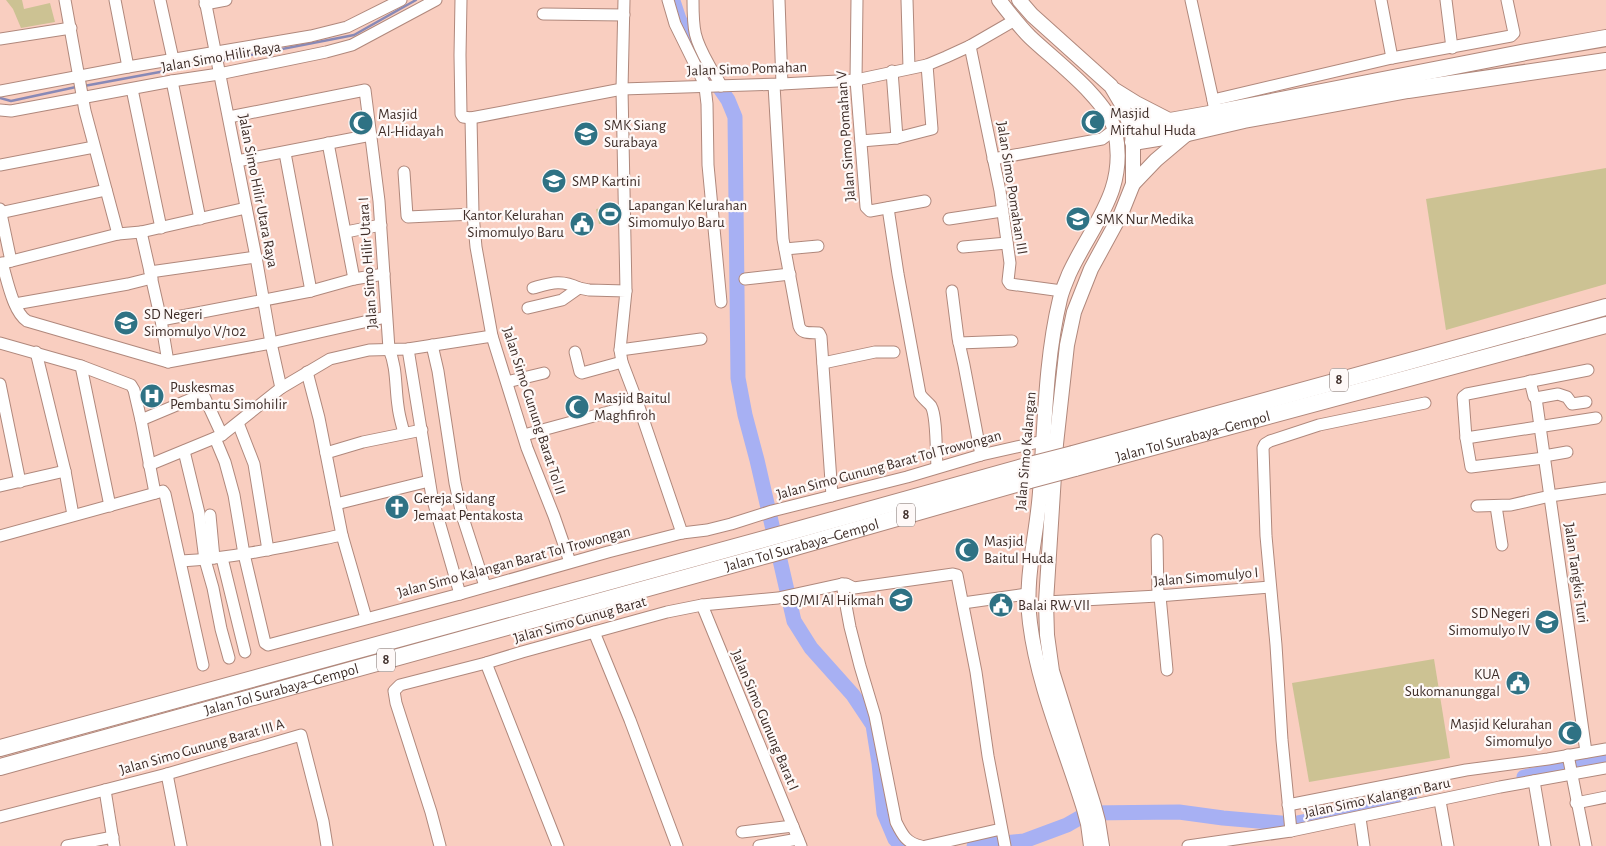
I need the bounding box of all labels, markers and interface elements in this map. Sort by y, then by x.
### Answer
street label: Jalan Simo Hilir Raya [160,39,282,75]
street label: Jalan Simo Pomahan [687,59,807,79]
street label: Jalan Simo Pomahan V [834,70,858,202]
place label: Masjid Miftahul Huda [1110,106,1196,138]
place label: Masjid Al-Hidayah [378,107,444,139]
mosque icon: Masjid Miftahul Huda [1080,109,1106,135]
mosque icon: Masjid Al-Hidayah [348,110,374,136]
street label: Jalan Simo Hilir Utara Raya [236,113,280,269]
place label: SMK Siang Surabaya [604,118,667,150]
street label: Jalan Simo Pomahan III [994,120,1030,256]
school or university icon: SMK Siang Surabaya [573,121,599,147]
school or university icon: SMP Kartini [541,168,567,194]
place label: SMP Kartini [572,174,641,189]
street label: Jalan Simo Hilir Utara I [356,197,380,329]
place label: Lapangan Kelurahan Simomulyo Baru [628,198,747,230]
sports icon: Lapangan Kelurahan Simomulyo Baru [597,201,623,227]
school or university icon: SMK Nur Medika [1065,206,1091,232]
place label: Kantor Kelurahan Simomulyo Baru [462,208,564,240]
public building icon: Kantor Kelurahan Simomulyo Baru [569,211,595,237]
place label: SMK Nur Medika [1096,212,1194,227]
place label: SD Negeri Simomulyo V/102 [144,307,246,339]
school or university icon: SD Negeri Simomulyo V/102 [113,310,139,336]
street label: Jalan Simo Gunung Barat Tol II [500,325,568,497]
road number: 8 [1330,368,1348,392]
place label: Puskesmas Pembantu Simohilir [170,380,287,412]
hospital icon: Puskesmas Pembantu Simohilir [139,383,165,409]
place label: Masjid Baitul Maghfiroh [594,391,671,423]
street label: Jalan Simo Kalangan [1013,391,1039,511]
mosque icon: Masjid Baitul Maghfiroh [564,394,590,420]
street label: Jalan Tol Surabaya–Gempol [1114,408,1272,464]
street label: Jalan Simo Gunung Barat Tol Trowongan [775,428,1003,502]
place label: Gereja Sidang Jemaat Pentakosta [414,491,523,523]
church icon: Gereja Sidang Jemaat Pentakosta [384,494,410,520]
road number: 8 [897,504,915,526]
street label: Jalan Tol Surabaya–Gempol [723,516,881,574]
street label: Jalan Tangkis Turi [1562,522,1590,624]
street label: Jalan Simo Kalangan Barat Tol Trowongan [396,524,632,600]
place label: Masjid Baitul Huda [984,534,1054,566]
mosque icon: Masjid Baitul Huda [954,537,980,563]
street label: Jalan Simomulyo I [1153,565,1259,589]
school or university icon: SD/MI Al Hikmah [888,587,914,613]
public building icon: Balai RW VII [988,592,1014,618]
place label: SD/MI Al Hikmah [782,593,884,608]
street label: Jalan Simo Gunug Barat [512,594,648,646]
place label: Balai RW VII [1018,598,1090,613]
place label: SD Negeri Simomulyo IV [1448,606,1531,638]
school or university icon: SD Negeri Simomulyo IV [1534,609,1560,635]
street label: Jalan Simo Gunung Barat I [729,647,801,793]
road number: 8 [377,648,395,672]
street label: Jalan Tol Surabaya–Gempol [203,661,360,718]
place label: KUA Sukomanunggal [1405,667,1500,699]
public building icon: KUA Sukomanunggal [1505,670,1531,696]
street label: Jalan Simo Gunung Barat III A [118,716,286,778]
place label: Masjid Kelurahan Simomulyo [1450,717,1552,749]
mosque icon: Masjid Kelurahan Simomulyo [1557,720,1583,746]
street label: Jalan Simo Kalangan Baru [1302,775,1452,821]

